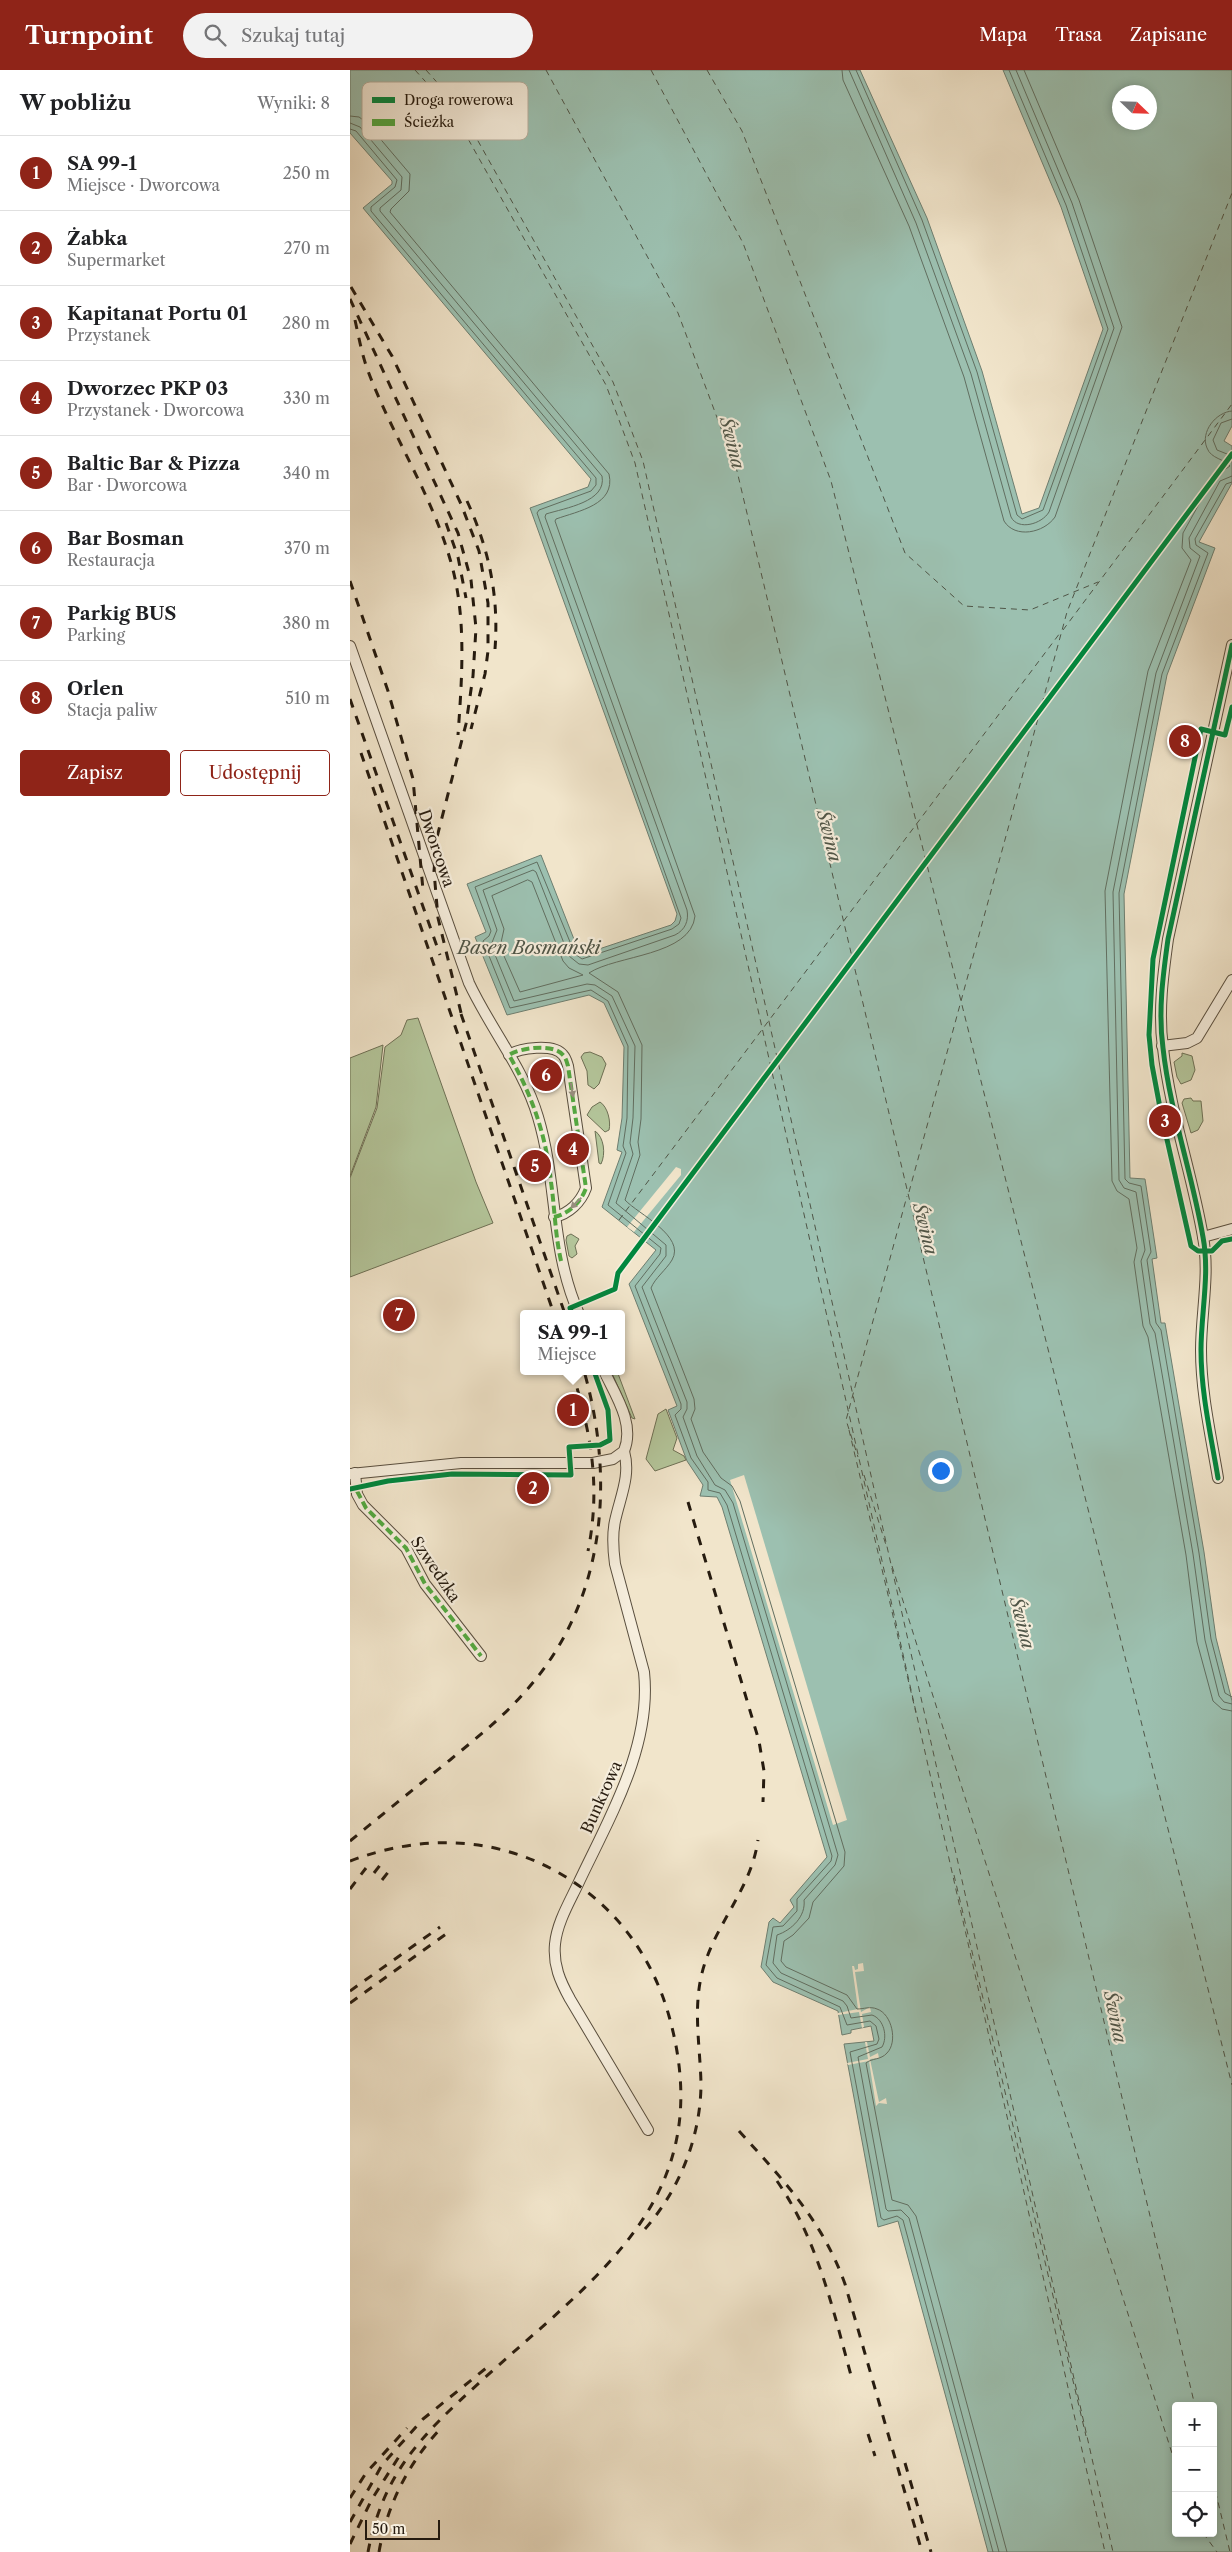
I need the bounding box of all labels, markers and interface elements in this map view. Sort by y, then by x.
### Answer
search box [183,13,533,58]
text: Turnpoint [25,21,153,50]
icon: search [201,21,229,49]
text: Szukaj tutaj [241,24,345,47]
text: Mapa [979,24,1027,46]
text: Trasa [1055,24,1102,46]
text: Zapisane [1130,24,1207,46]
legend [362,82,528,140]
north arrow [1112,85,1157,130]
text: W pobliżu [20,90,131,115]
text: Droga rowerowa [404,91,514,109]
text: Wyniki: 8 [257,93,330,113]
text: Ścieżka [404,112,455,131]
text: SA 99-1 [67,152,137,175]
text: 1 [32,163,40,183]
text: 250 m [283,163,330,183]
text: Miejsce · Dworcowa [67,175,220,195]
text: Żabka [67,227,127,250]
text: 2 [31,238,41,258]
text: 270 m [284,238,330,258]
text: Supermarket [67,250,165,270]
text: Kapitanat Portu 01 [67,302,247,325]
text: 3 [31,313,41,333]
text: 280 m [282,313,330,333]
text: Przystanek [67,325,150,345]
text: Dworzec PKP 03 [67,377,228,400]
text: 4 [31,388,41,408]
text: 330 m [283,388,330,408]
text: Przystanek · Dworcowa [67,400,244,420]
water label: Świna [715,414,750,471]
text: Baltic Bar & Pizza [67,452,240,475]
text: 5 [32,463,40,483]
text: 340 m [283,463,330,483]
text: Bar · Dworcowa [67,475,187,495]
text: Bar Bosman [67,527,184,550]
text: 6 [31,538,41,558]
text: 370 m [284,538,330,558]
text: Restauracja [67,550,155,570]
text: Parkig BUS [67,602,176,625]
text: 7 [32,613,40,633]
text: 380 m [282,613,330,633]
text: Parking [67,625,125,645]
text: Orlen [67,677,124,700]
text: 8 [31,688,41,708]
text: 510 m [285,688,330,708]
text: Stacja paliw [67,700,157,720]
pin: 8 [1169,722,1201,760]
button: Zapisz [20,750,170,796]
button: Udostępnij [180,750,330,796]
street label: Dworcowa [414,806,460,890]
water label: Świna [812,807,847,864]
water label: Basen Bosmański [456,937,602,959]
pin: 6 [530,1056,562,1094]
one-way arrow [568,1082,576,1098]
pin: 3 [1149,1102,1181,1140]
pin: 4 [557,1130,589,1168]
pin: 5 [519,1147,551,1185]
one-way arrow [570,1197,582,1209]
water label: Świna [908,1200,943,1257]
pin: 7 [383,1296,415,1334]
popup [520,1310,625,1375]
text: SA 99-1 [538,1321,607,1344]
text: Miejsce [538,1344,596,1364]
pin: 1 [557,1391,589,1429]
your location [928,1458,954,1484]
pin: 2 [517,1469,549,1507]
street label: Szwedzka [407,1532,466,1606]
water label: Świna [1005,1594,1040,1651]
street label: Bunkrowa [576,1757,626,1836]
water label: Świna [1099,1988,1132,2045]
map controls [1172,2402,1217,2537]
button: + [1172,2402,1217,2447]
button: − [1172,2447,1217,2492]
button: locate [1172,2492,1217,2537]
scale bar [365,2517,440,2540]
text: 50 m [372,2520,405,2538]

